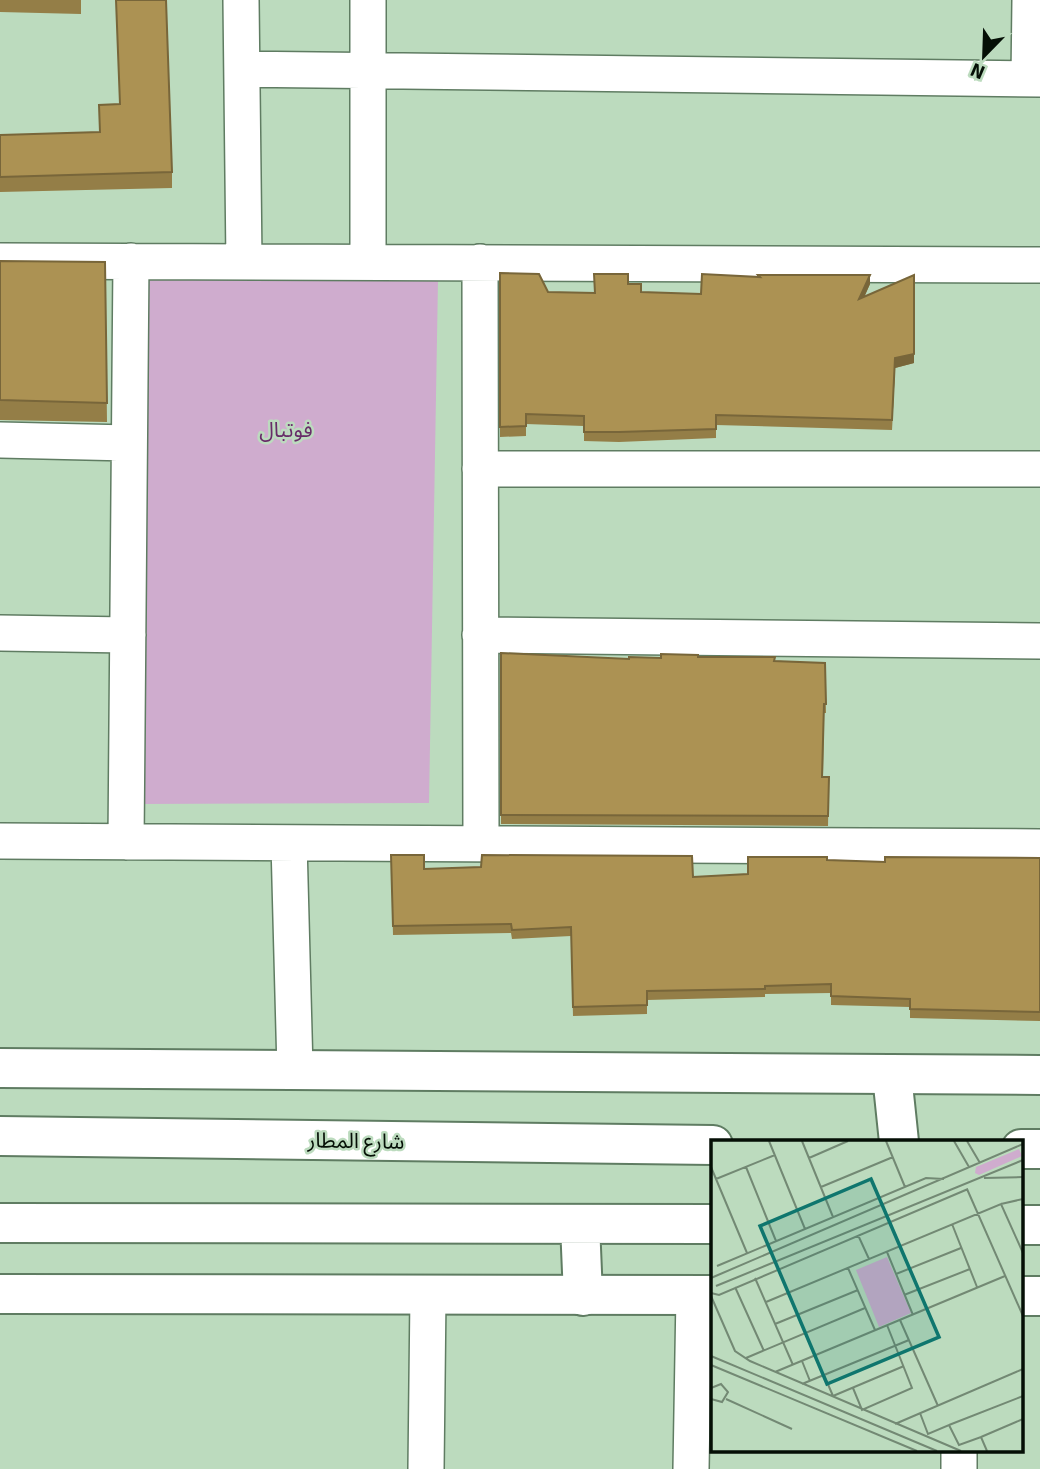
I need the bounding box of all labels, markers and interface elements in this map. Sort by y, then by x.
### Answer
north arrow [949,21,1019,91]
text: N [967,57,989,84]
park label: فوتبال [259,417,313,443]
street label: شارع المطار [306,1127,405,1157]
inset map [711,1140,1023,1452]

